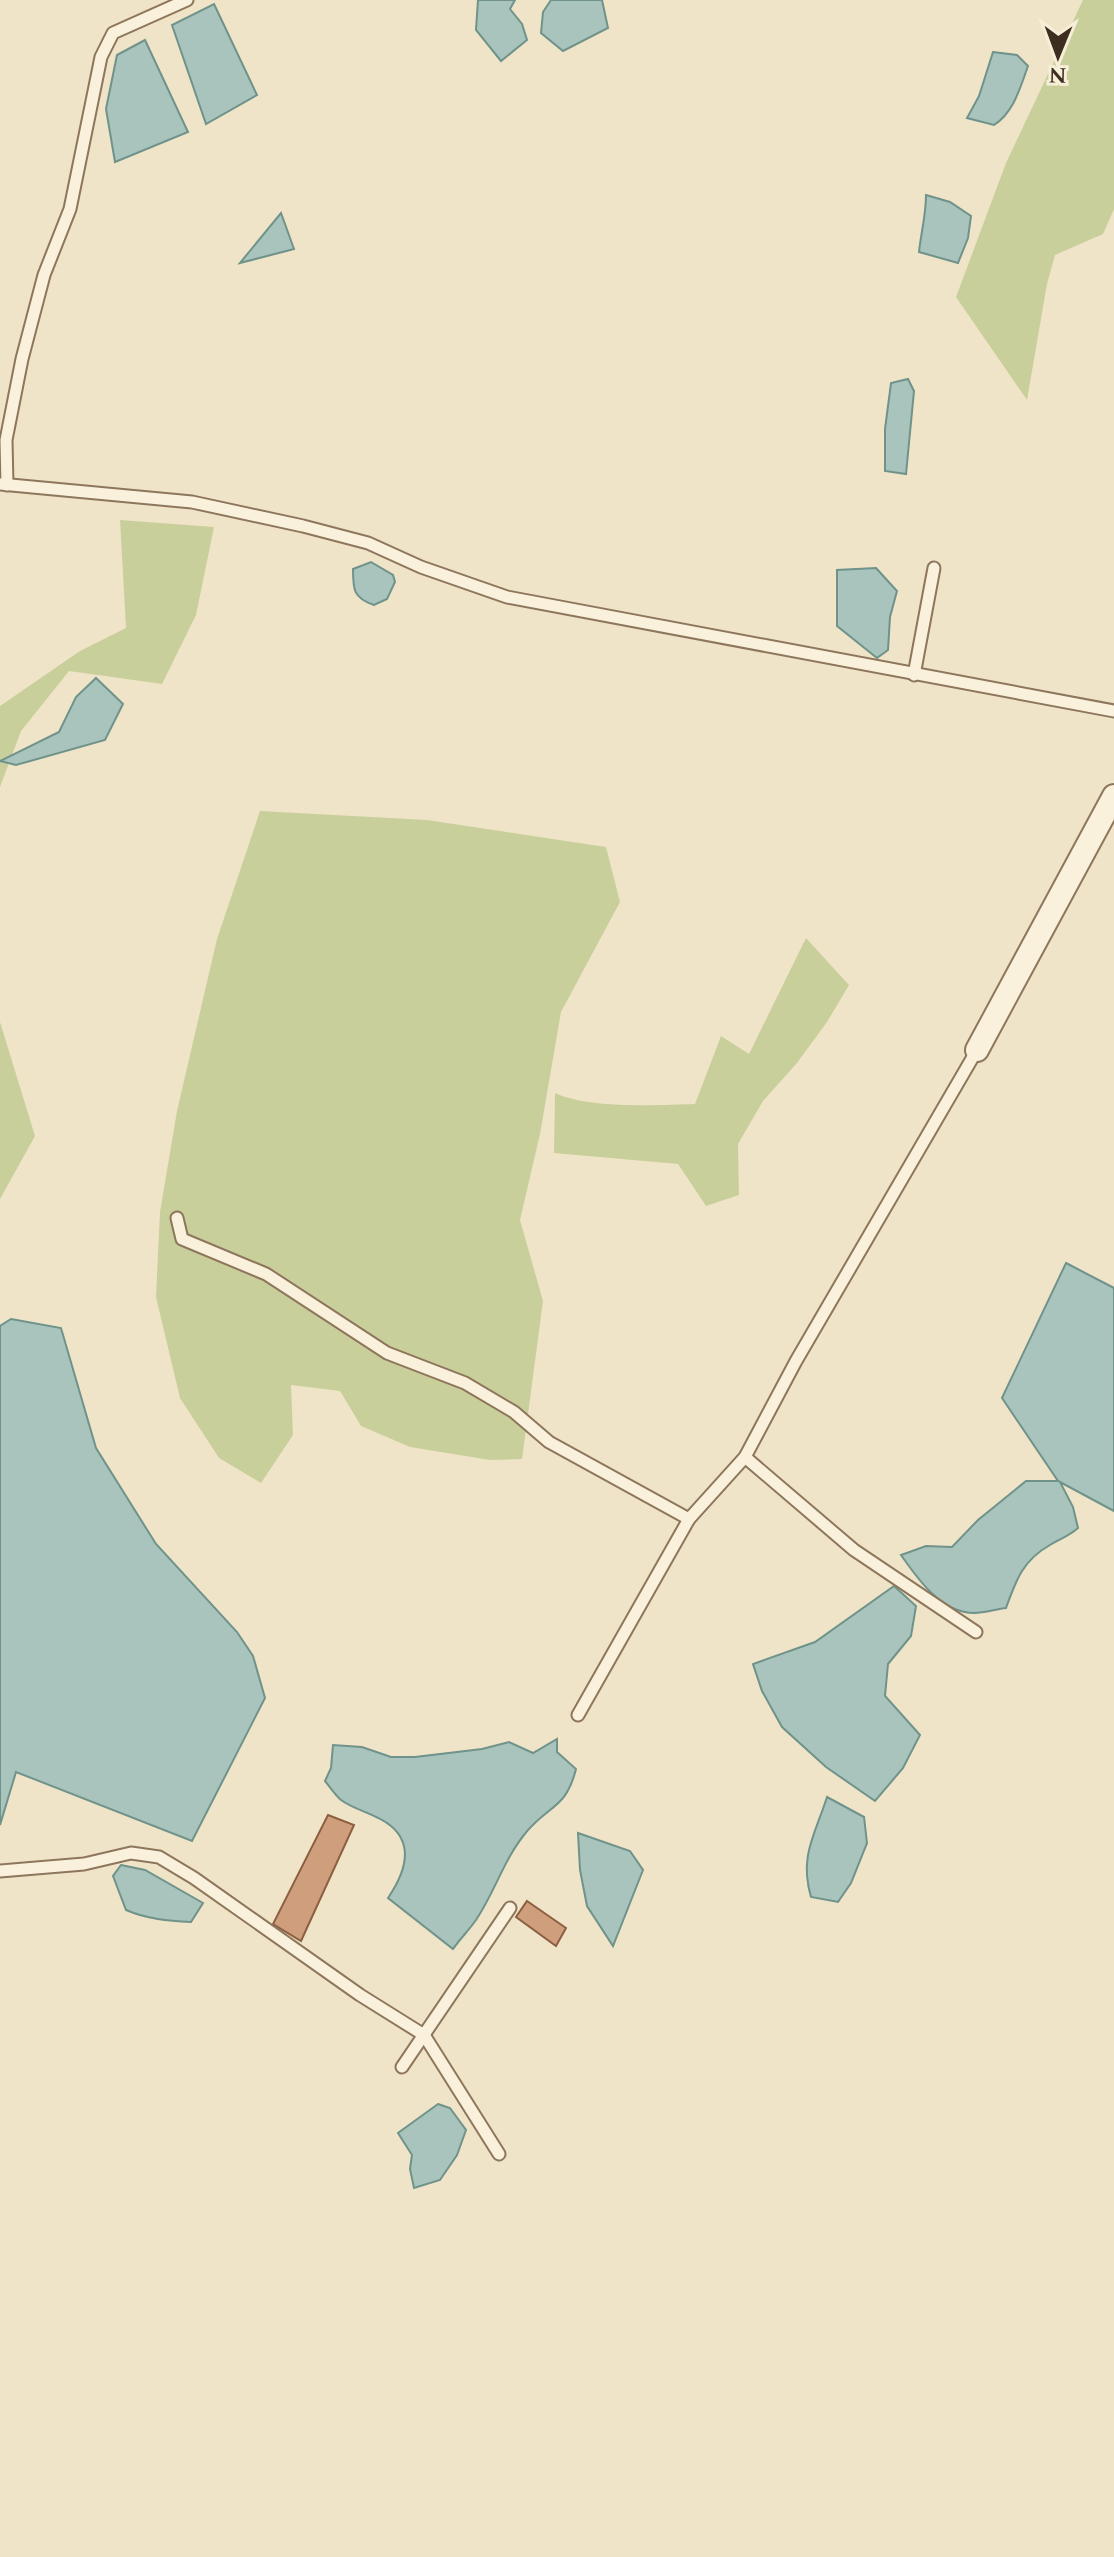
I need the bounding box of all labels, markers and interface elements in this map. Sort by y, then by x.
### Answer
north arrow [1018,16,1098,96]
text: N [1048,58,1067,91]

